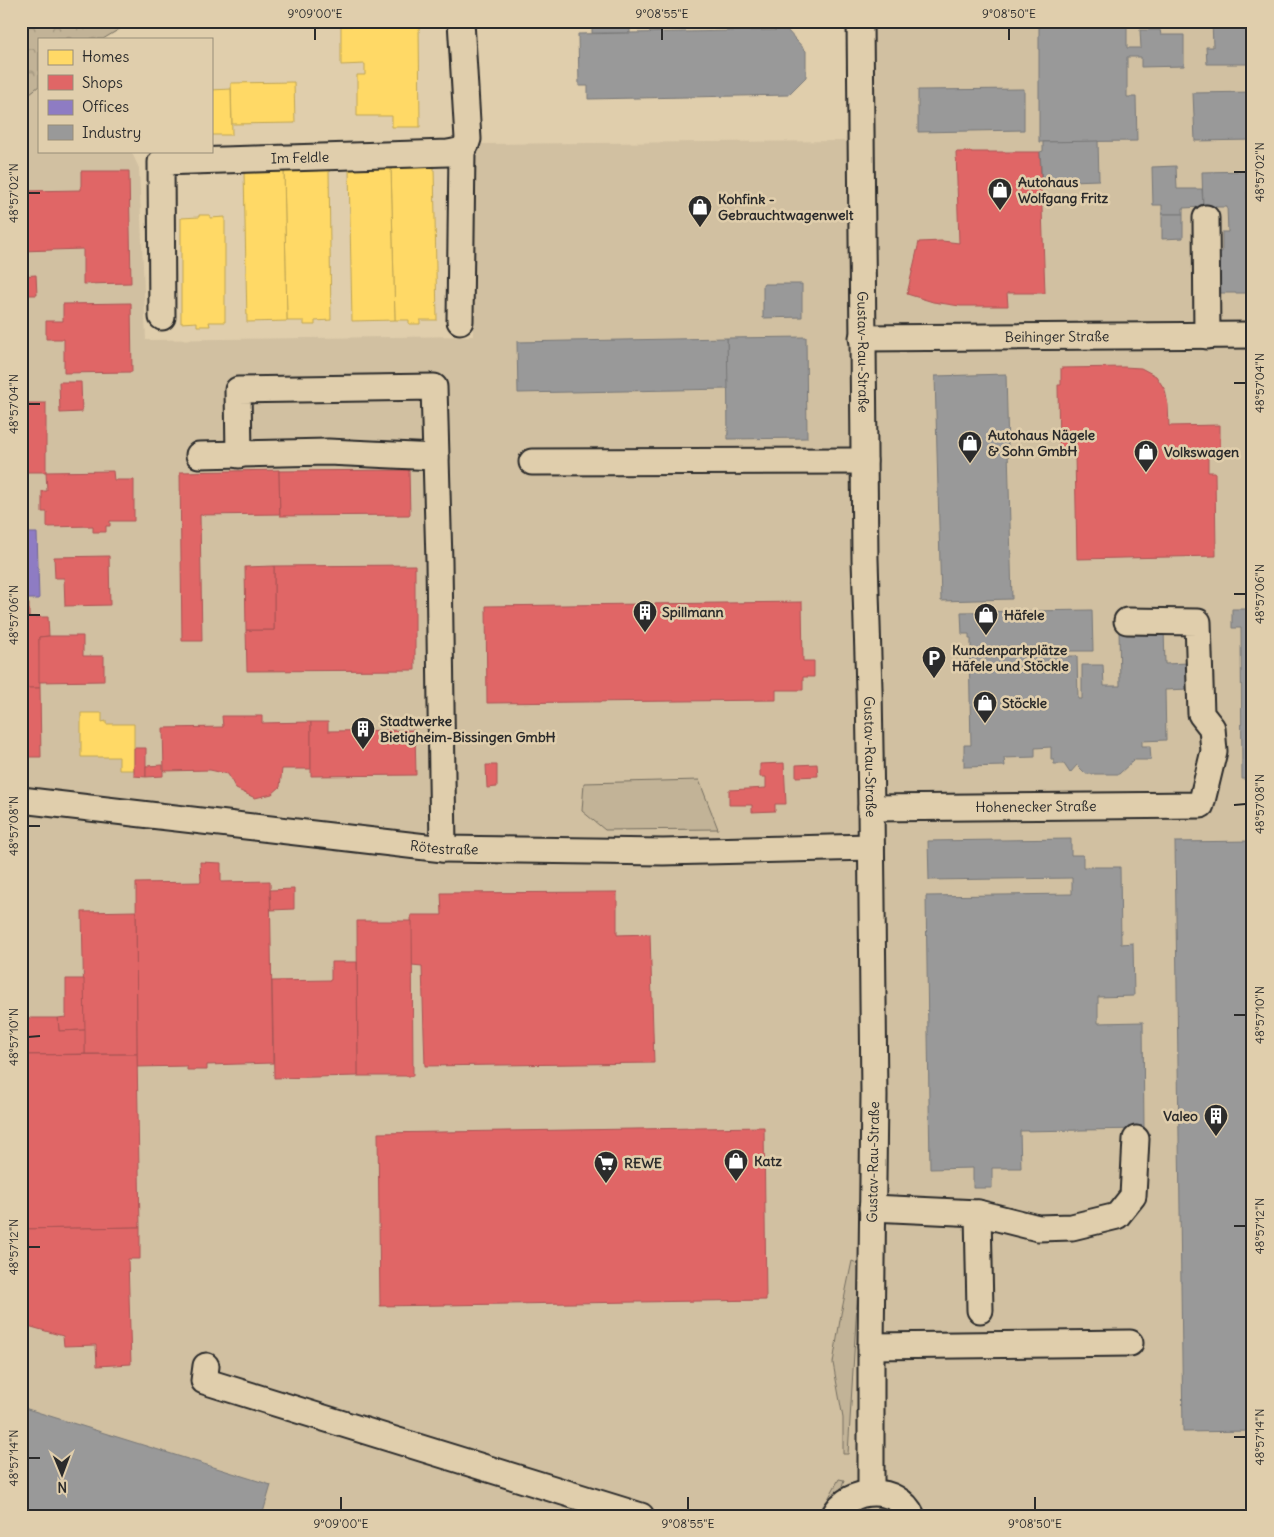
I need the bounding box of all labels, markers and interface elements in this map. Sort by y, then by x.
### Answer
text: 9°09'00"E [288,6,342,21]
text: 9°08'55"E [636,6,688,21]
text: 9°08'50"E [982,6,1036,21]
legend [38,38,212,152]
text: Homes [82,47,129,66]
text: Shops [82,73,123,92]
text: Offices [82,97,129,116]
text: Industry [82,123,141,142]
text: 48°57'02"N [1252,142,1267,202]
street label: Im Feldle [270,148,329,168]
text: 48°57'02"N [6,163,21,223]
place label: Autohaus Wolfgang Fritz [1018,173,1109,207]
shop icon: Autohaus Wolfgang Fritz [987,177,1013,211]
place label: Kohfink - Gebrauchtwagenwelt [718,190,854,224]
shop icon: Kohfink - Gebrauchtwagenwelt [687,194,713,228]
street label: Gustav-Rau-Straße [854,291,873,413]
street label: Beihinger Straße [1005,327,1109,346]
text: 48°57'04"N [1252,353,1267,413]
text: 48°57'04"N [6,374,21,434]
place label: Autohaus Nägele & Sohn GmbH [988,426,1096,460]
shop icon: Autohaus Nägele & Sohn GmbH [957,430,983,464]
shop icon: Volkswagen [1133,439,1159,473]
place label: Volkswagen [1164,443,1239,461]
text: 48°57'06"N [1252,564,1267,624]
text: 48°57'06"N [6,585,21,645]
building icon: Spillmann [632,599,658,633]
shop icon: Häfele [973,602,999,636]
place label: Spillmann [662,603,724,621]
place label: Häfele [1004,606,1045,624]
place label: Kundenparkplätze Häfele und Stöckle [952,641,1069,675]
parking icon: Kundenparkplätze Häfele und Stöckle [921,645,947,679]
shop icon: Stöckle [972,690,998,724]
place label: Stöckle [1002,694,1048,712]
street label: Gustav-Rau-Straße [860,696,880,818]
place label: Stadtwerke Bietigheim-Bissingen GmbH [380,712,556,746]
building icon: Stadtwerke Bietigheim-Bissingen GmbH [350,716,376,750]
text: 48°57'08"N [1252,774,1267,834]
text: 48°57'08"N [6,796,21,856]
street label: Hohenecker Straße [975,797,1097,816]
street label: Rötestraße [409,836,479,858]
text: 48°57'10"N [1252,986,1267,1044]
text: 48°57'10"N [6,1008,21,1066]
street label: Gustav-Rau-Straße [863,1101,883,1223]
building icon: Valeo [1203,1103,1229,1137]
place label: Valeo [1163,1107,1198,1125]
shop icon: Katz [723,1148,749,1182]
supermarket icon: REWE [593,1150,619,1184]
place label: Katz [754,1152,782,1170]
place label: REWE [624,1154,662,1172]
text: 48°57'12"N [1252,1198,1267,1254]
text: 48°57'12"N [6,1219,21,1275]
text: 48°57'14"N [1252,1408,1267,1466]
text: 48°57'14"N [6,1429,21,1487]
north arrow [38,1450,88,1500]
text: N [57,1478,67,1496]
text: 9°09'00"E [314,1516,368,1531]
text: 9°08'55"E [662,1516,714,1531]
text: 9°08'50"E [1008,1516,1062,1531]

